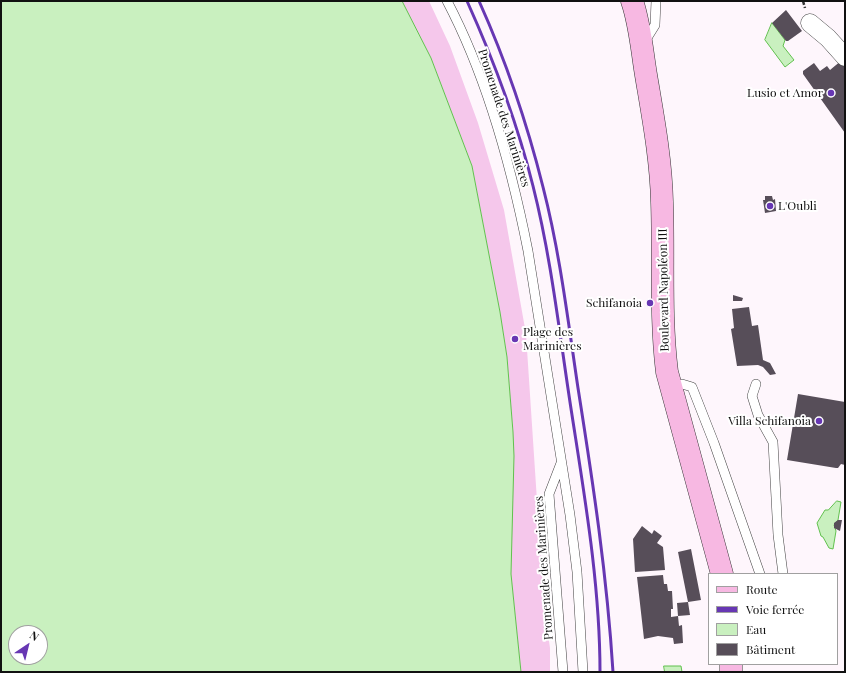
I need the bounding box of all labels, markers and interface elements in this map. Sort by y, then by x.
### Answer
street label: Promenade des Marinières [475,47,533,189]
place label: Lusio et Amor [747,86,823,100]
marker: Lusio et Amor [826,88,836,98]
place label: L'Oubli [778,199,817,213]
marker: L'Oubli [765,201,775,211]
street label: Boulevard Napoléon III [656,228,672,352]
place label: Schifanoia [586,296,642,310]
marker: Schifanoia [645,298,655,308]
place label: Plage des Marinières [523,325,582,353]
marker: Plage des Marinières [510,334,520,344]
place label: Villa Schifanoia [728,414,811,428]
marker: Villa Schifanoia [814,416,824,426]
street label: Promenade des Marinières [532,495,556,641]
legend [708,573,838,665]
text: Route [746,581,778,597]
text: Voie ferrée [746,601,804,617]
text: Eau [746,621,766,637]
north arrow [8,625,48,665]
text: N [27,627,42,644]
text: Bâtiment [746,641,795,657]

